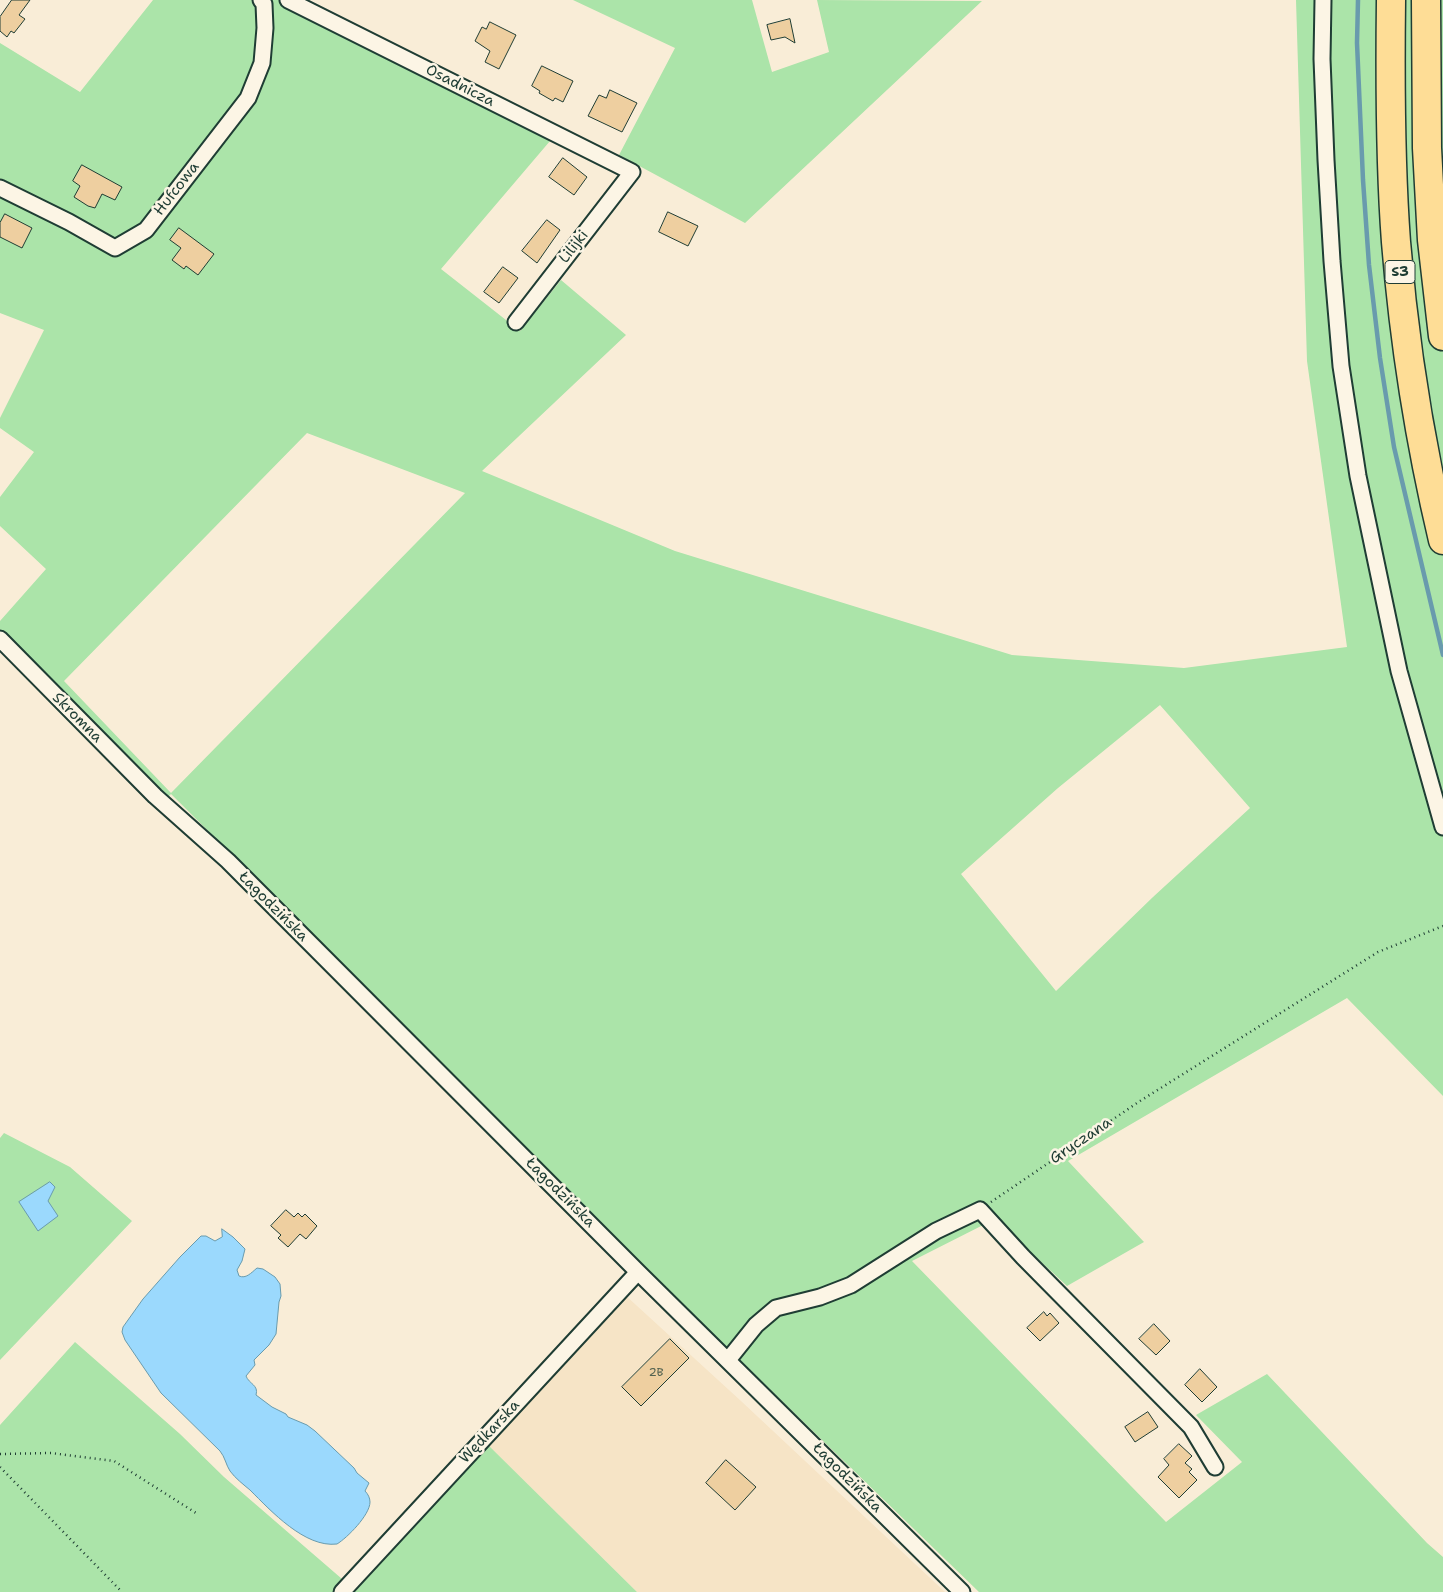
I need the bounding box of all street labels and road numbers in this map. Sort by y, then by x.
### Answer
street label: Osadnicza [423,61,497,111]
street label: Hufcowa [151,159,203,219]
street label: Lilijki [555,227,593,267]
road number: S3 [1385,260,1415,284]
street label: Skromna [48,689,106,747]
street label: Łagodzińska [234,868,312,946]
street label: Gryczana [1047,1114,1115,1168]
street label: Łagodzińska [521,1154,599,1232]
street label: Wędkarska [456,1397,524,1467]
street label: Łagodzińska [808,1439,886,1517]

